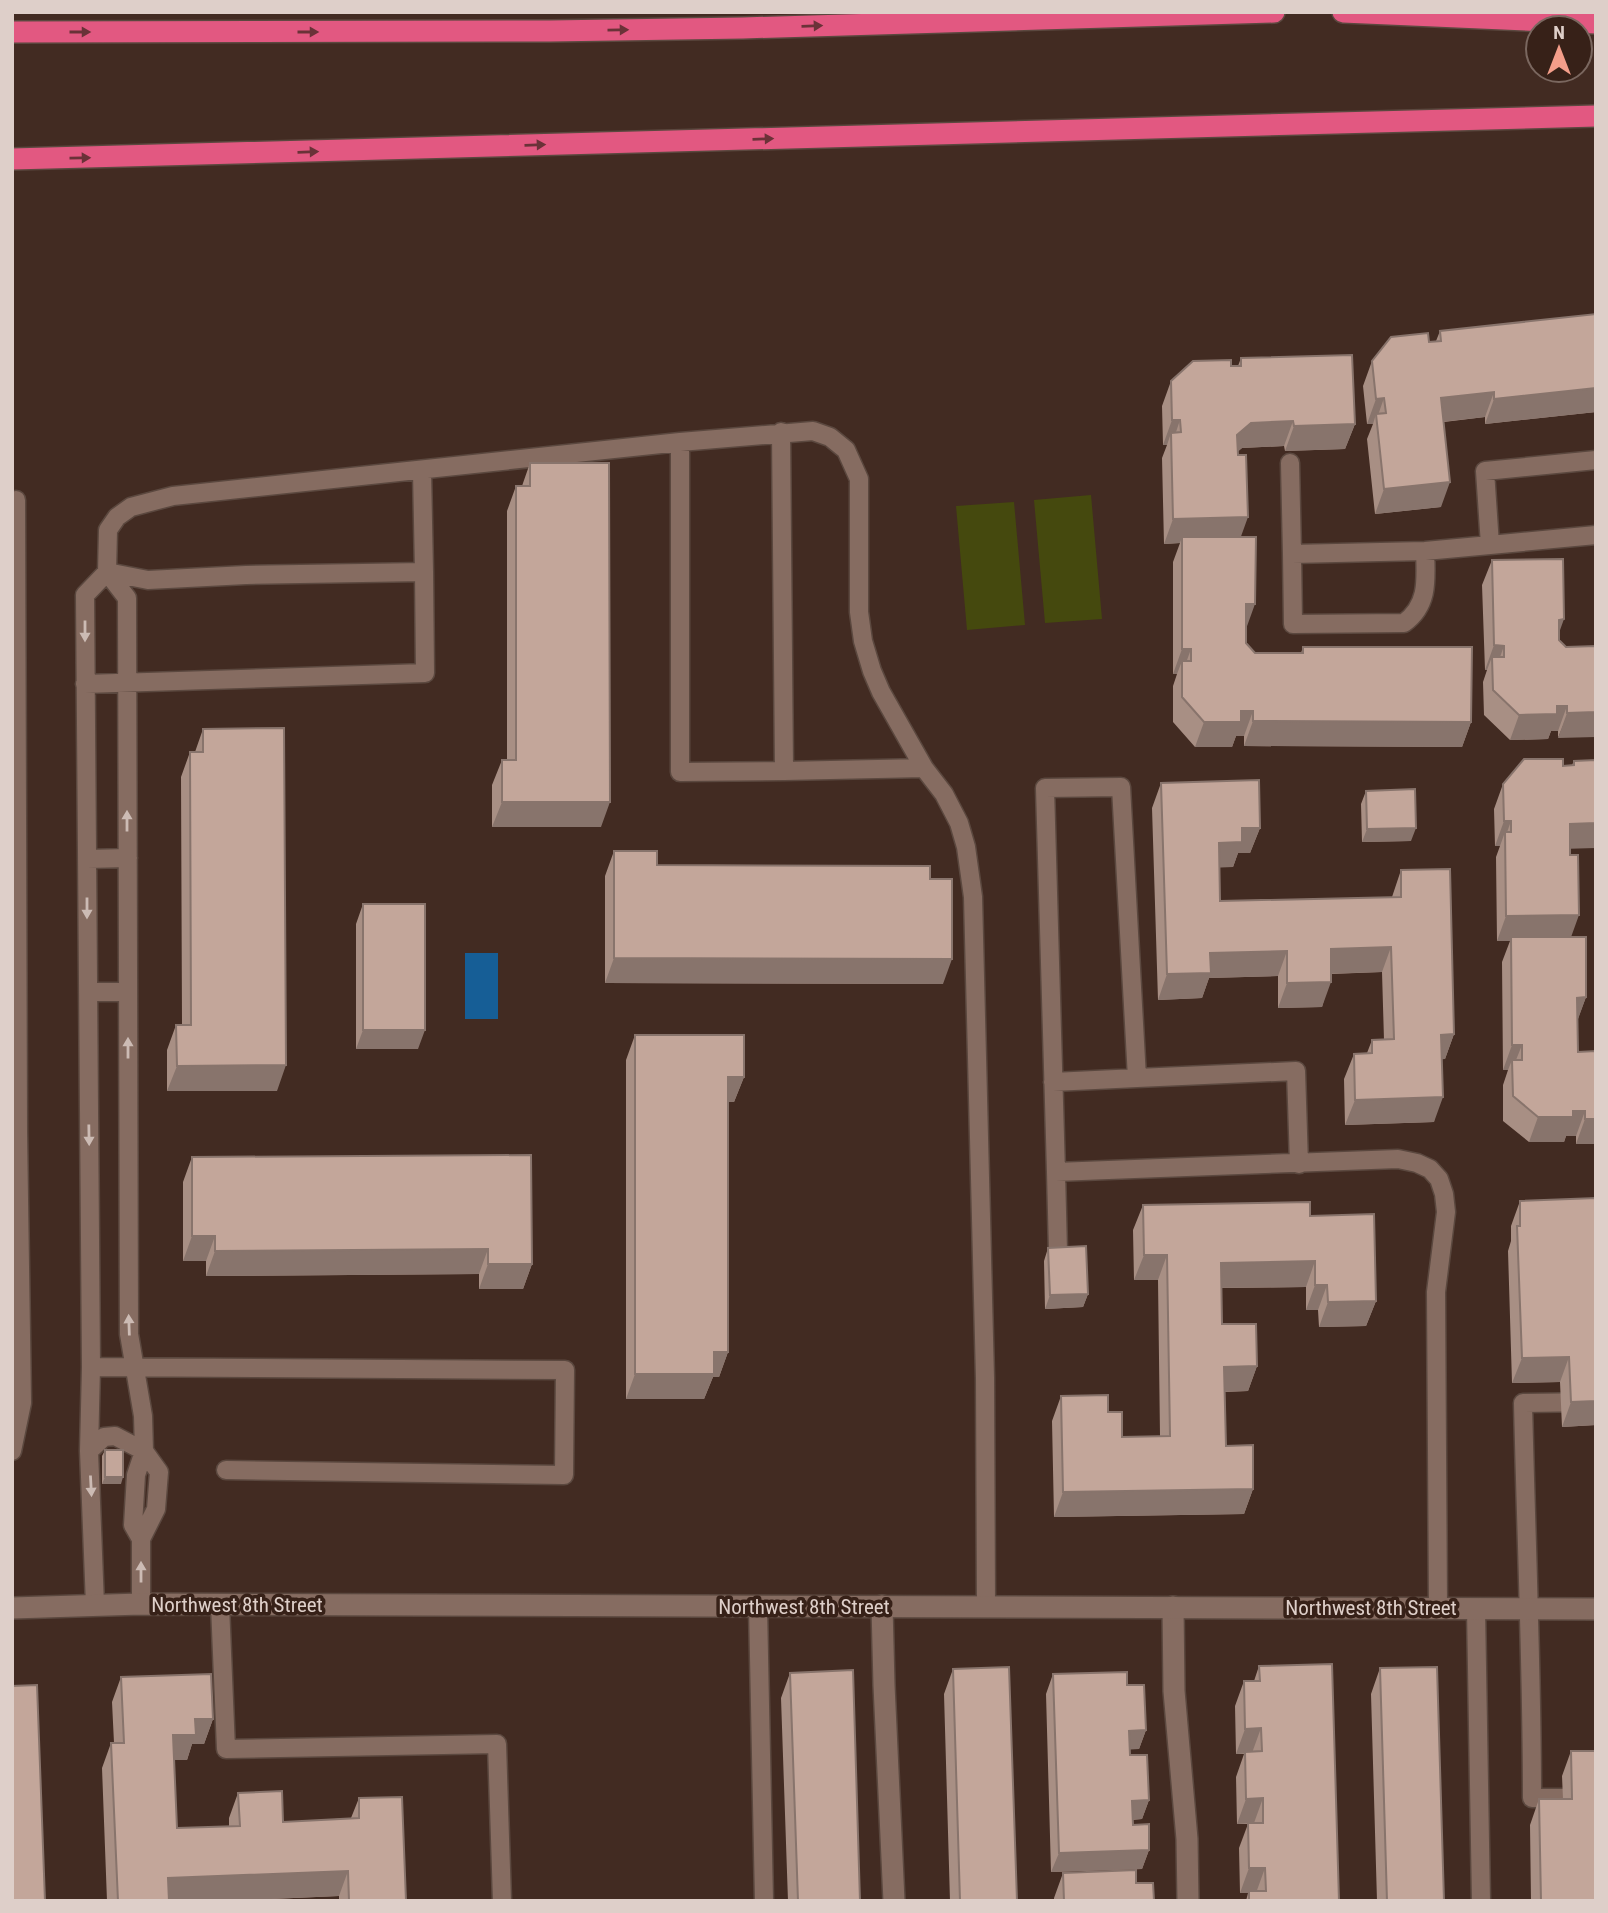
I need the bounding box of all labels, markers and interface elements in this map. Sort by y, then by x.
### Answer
north arrow [1524,14,1594,84]
one-way arrow [801,21,823,32]
text: N [1553,21,1565,44]
one-way arrow [608,24,630,36]
one-way arrow [70,26,92,38]
one-way arrow [297,26,319,38]
one-way arrow [752,133,774,144]
one-way arrow [525,139,547,151]
one-way arrow [297,146,319,157]
one-way arrow [70,152,92,164]
one-way arrow [79,620,91,642]
one-way arrow [122,810,133,832]
one-way arrow [81,897,93,919]
one-way arrow [122,1037,134,1059]
one-way arrow [83,1124,95,1146]
one-way arrow [124,1314,135,1336]
one-way arrow [86,1475,97,1497]
one-way arrow [135,1561,147,1583]
street label: Northwest 8th Street [151,1593,323,1617]
street label: Northwest 8th Street [718,1595,890,1619]
street label: Northwest 8th Street [1285,1596,1457,1620]

